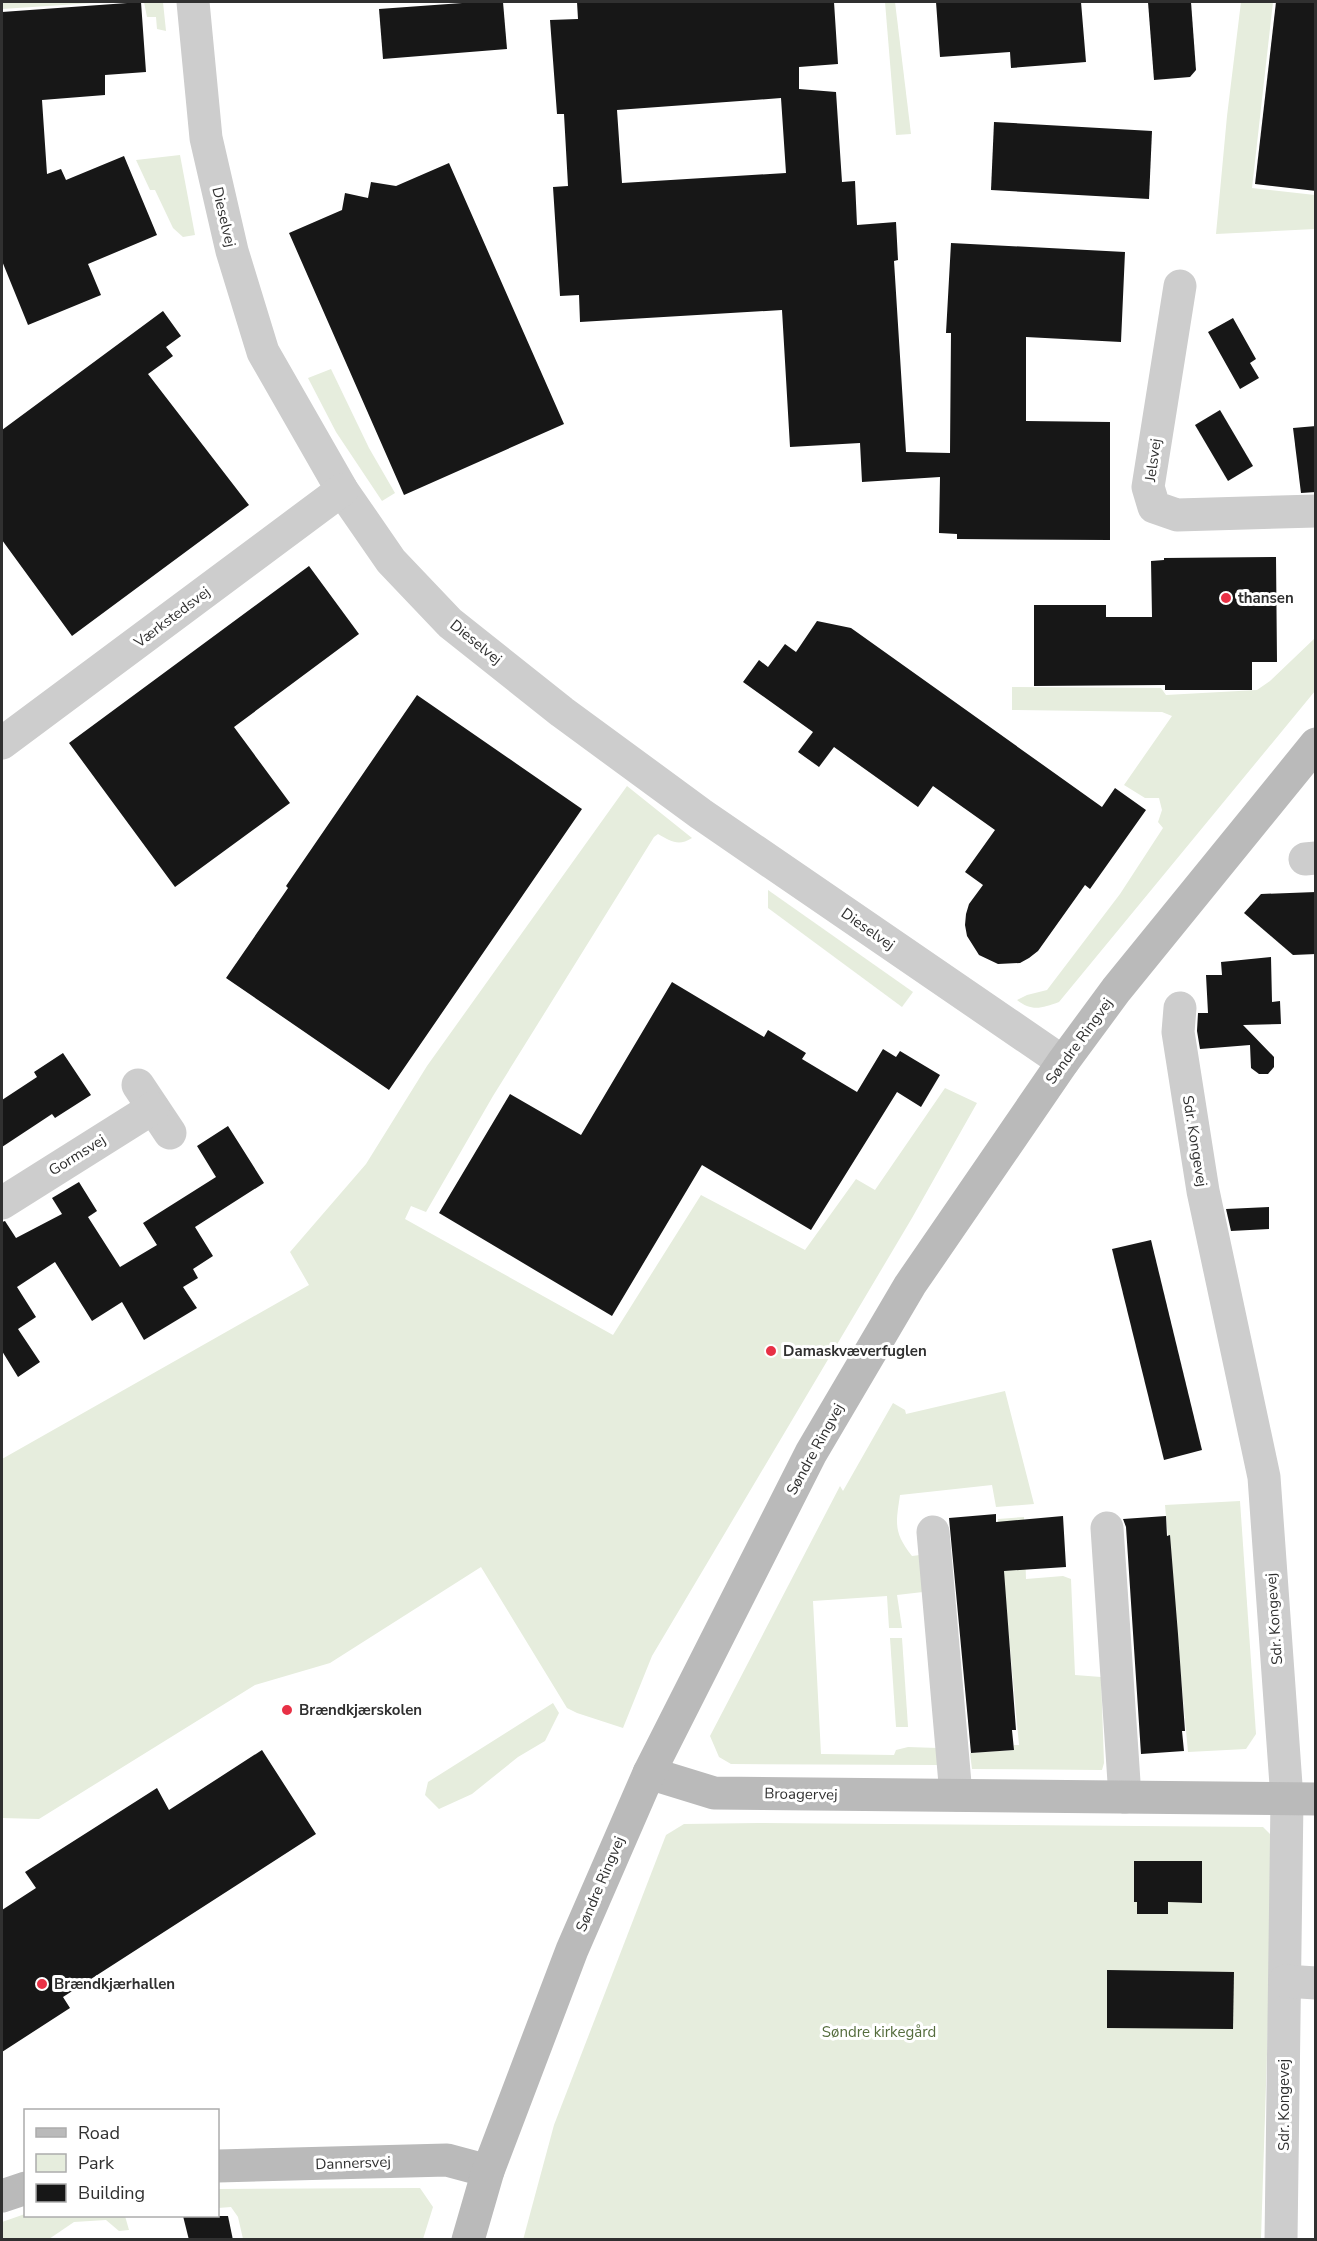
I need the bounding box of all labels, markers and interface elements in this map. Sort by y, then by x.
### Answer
street label: Dieselvej [207,185,241,249]
street label: Jelsvej [1140,437,1166,484]
street label: Værkstedsvej [129,582,214,653]
place label: thansen [1238,588,1294,608]
marker: thansen [1219,591,1233,605]
street label: Dieselvej [446,615,506,669]
street label: Dieselvej [837,903,899,955]
street label: Søndre Ringvej [1041,994,1117,1088]
street label: Sdr. Kongevej [1178,1094,1212,1188]
street label: Gormsvej [45,1130,109,1180]
place label: Damaskvæverfuglen [783,1341,927,1361]
marker: Damaskvæverfuglen [764,1344,778,1358]
street label: Søndre Ringvej [782,1400,848,1498]
street label: Sdr. Kongevej [1261,1572,1287,1666]
place label: Brændkjærskolen [299,1700,422,1720]
marker: Brændkjærskolen [280,1703,294,1717]
street label: Broagervej [764,1783,838,1805]
street label: Søndre Ringvej [571,1833,629,1935]
place label: Brændkjærhallen [54,1974,175,1994]
marker: Brændkjærhallen [35,1977,49,1991]
park label: Søndre kirkegård [822,2022,936,2042]
street label: Sdr. Kongevej [1274,2059,1294,2151]
legend [24,2109,219,2217]
text: Road [78,2121,120,2145]
text: Park [78,2151,115,2175]
street label: Dannersvej [315,2152,391,2174]
text: Building [78,2181,145,2205]

